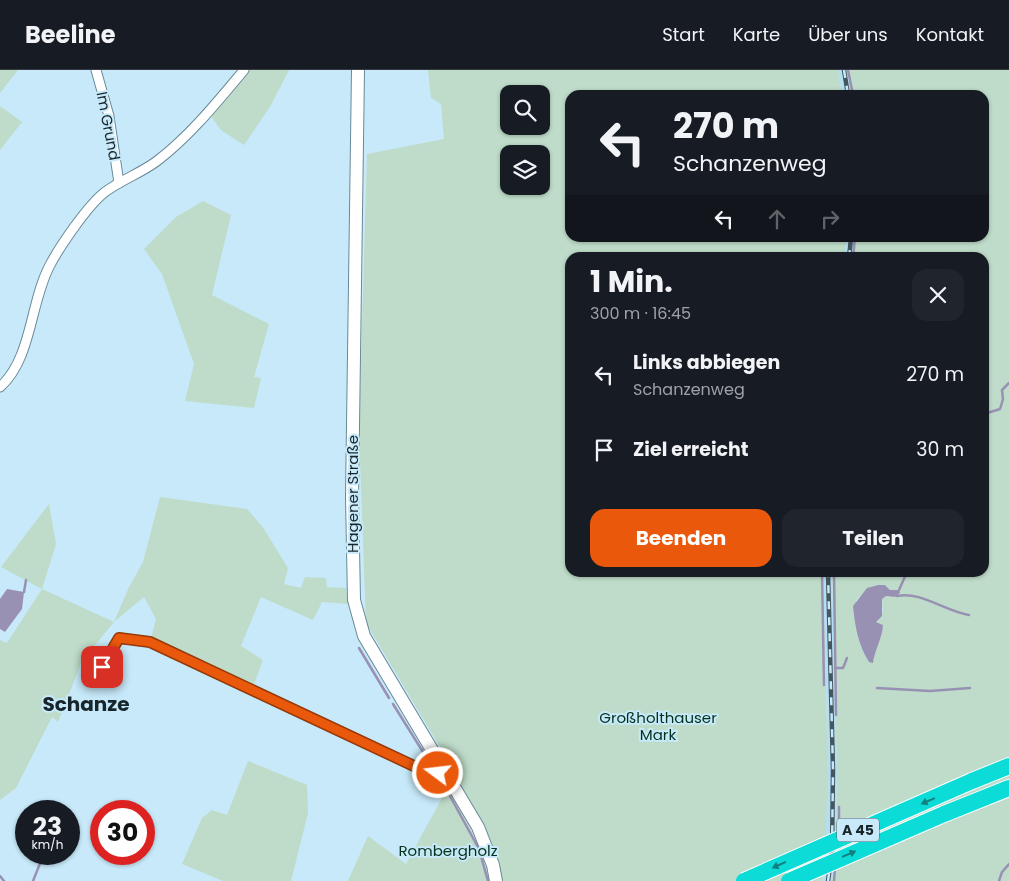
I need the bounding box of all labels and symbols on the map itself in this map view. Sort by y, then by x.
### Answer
street label: Im Grund [92,90,125,162]
street label: Hagener Straße [342,435,363,553]
pin [81,646,123,688]
district label: Schanze [42,690,130,718]
park label: Großholthauser Mark [599,707,717,745]
position arrow [411,746,463,798]
one-way arrow [921,797,935,805]
speed limit sign: 30 [90,800,155,865]
road number: A 45 [837,818,879,842]
park label: Rombergholz [398,840,498,861]
one-way arrow [842,849,856,857]
one-way arrow [772,862,786,870]

